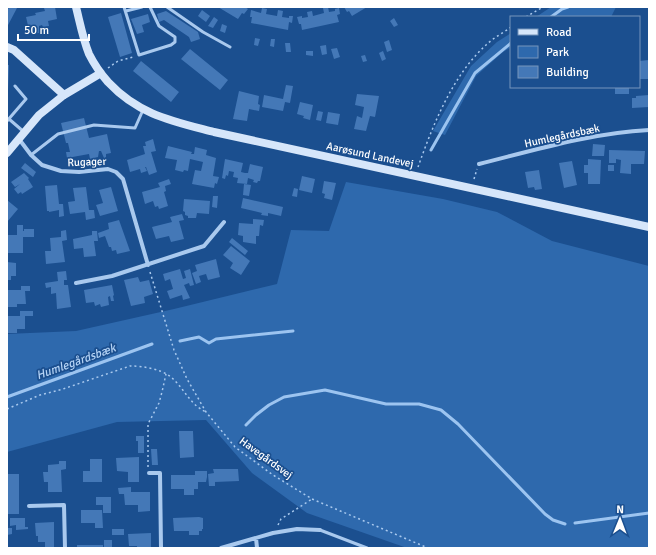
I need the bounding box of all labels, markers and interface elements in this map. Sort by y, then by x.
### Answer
scale bar [18,16,89,42]
legend [510,16,640,88]
text: 50 m [24,23,49,38]
text: Road [546,25,572,40]
text: Park [546,45,569,60]
text: Building [546,65,589,80]
street label: Humlegårdsbæk [523,122,601,150]
street label: Aarøsund Landevej [325,139,415,171]
street label: Rugager [67,155,107,169]
water label: Humlegårdsbæk [34,340,119,383]
street label: Havegårdsvej [237,434,295,482]
north arrow [600,499,640,539]
text: N [616,503,624,516]

